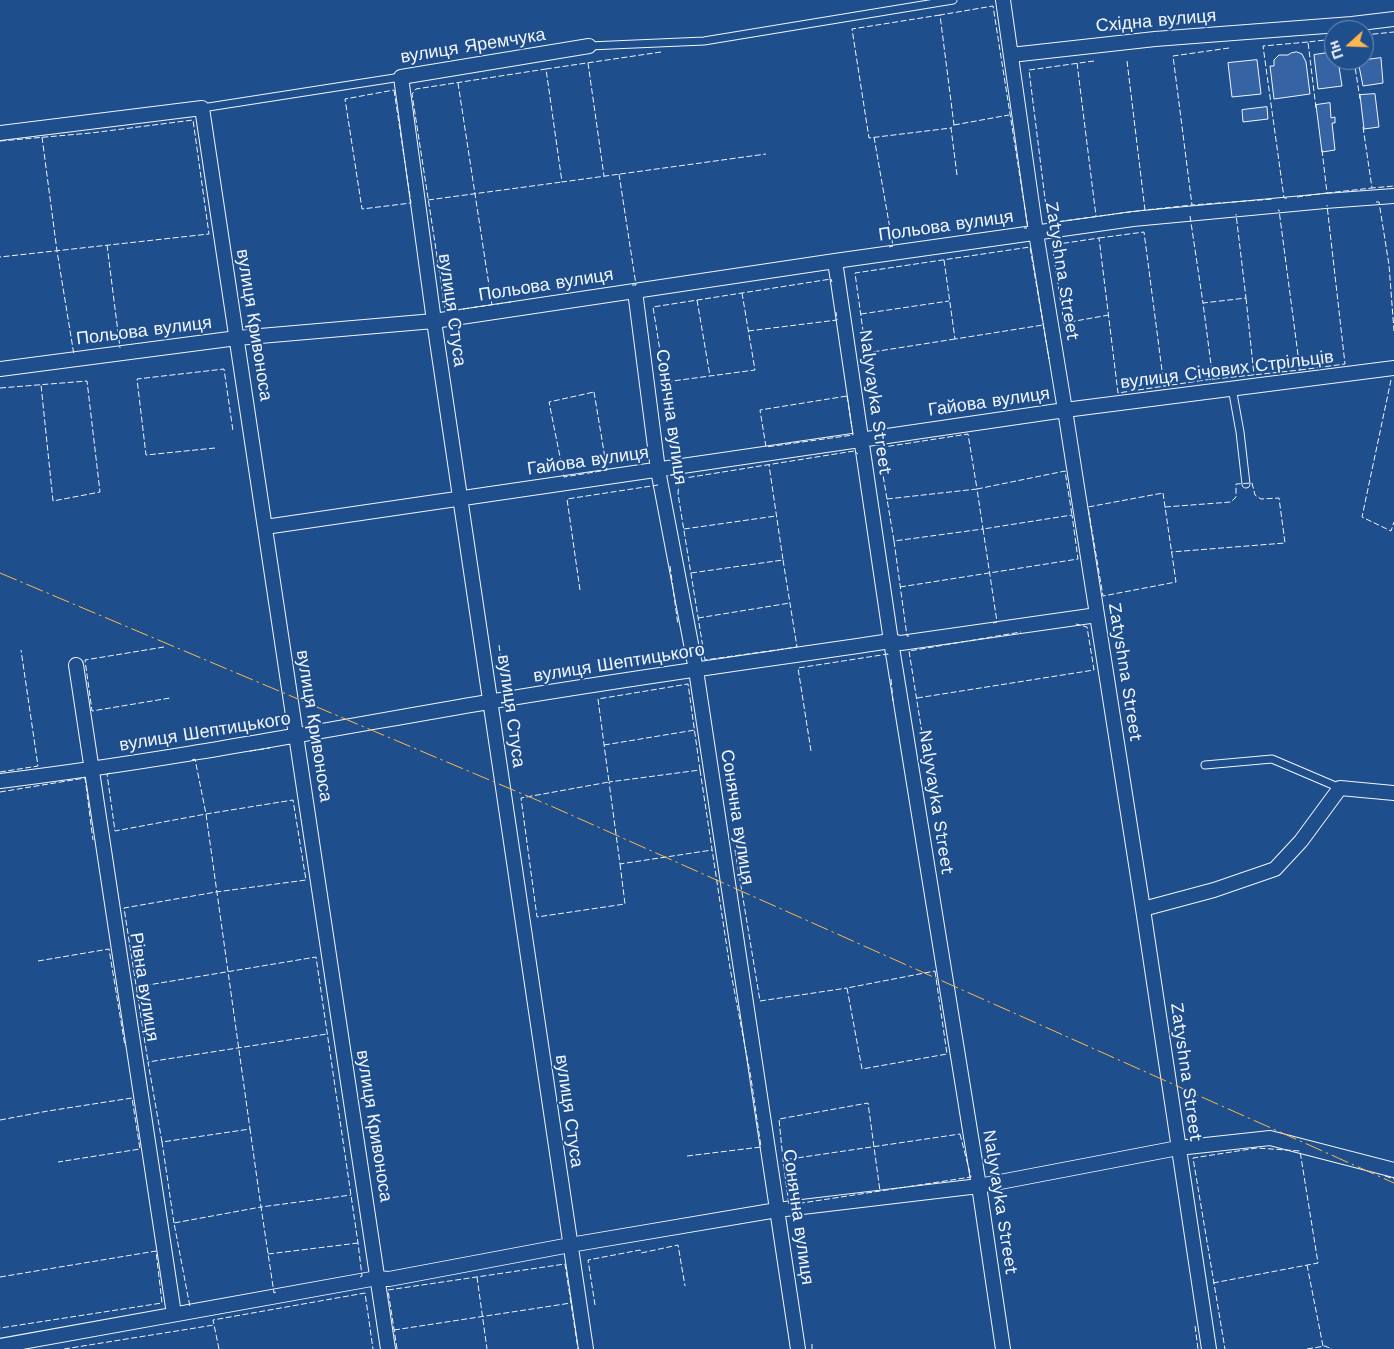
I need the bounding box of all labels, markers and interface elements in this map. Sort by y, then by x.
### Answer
street label: Східна вулиця [1095,5,1217,37]
north arrow [1324,20,1374,70]
street label: вулиця Яремчука [399,24,547,68]
text: Пн [1325,38,1347,61]
street label: Zatyshna Street [1040,200,1084,342]
street label: Польова вулиця [877,206,1015,246]
street label: вулиця Кривоноса [231,248,277,402]
street label: вулиця Стуса [433,252,471,368]
street label: Польова вулиця [477,264,615,306]
street label: Польова вулиця [75,312,213,350]
street label: Nalyvayka Street [854,328,896,476]
street label: вулиця Січових Стрільців [1119,346,1335,394]
street label: Сонячна вулиця [651,348,691,486]
street label: Гайова вулиця [927,383,1051,421]
street label: Гайова вулиця [526,442,650,480]
street label: Zatyshna Street [1103,601,1147,743]
street label: вулиця Шептицького [532,639,706,687]
street label: вулиця Кривоноса [291,649,337,803]
street label: вулиця Стуса [492,653,530,769]
street label: вулиця Шептицького [118,708,292,756]
street label: Nalyvayka Street [914,728,958,876]
street label: Сонячна вулиця [716,748,758,886]
street label: Рівна вулиця [125,931,163,1043]
street label: Zatyshna Street [1166,1001,1206,1143]
street label: вулиця Кривоноса [351,1049,397,1203]
street label: вулиця Стуса [550,1053,588,1169]
street label: Nalyvayka Street [978,1128,1022,1276]
street label: Сонячна вулиця [778,1148,818,1286]

